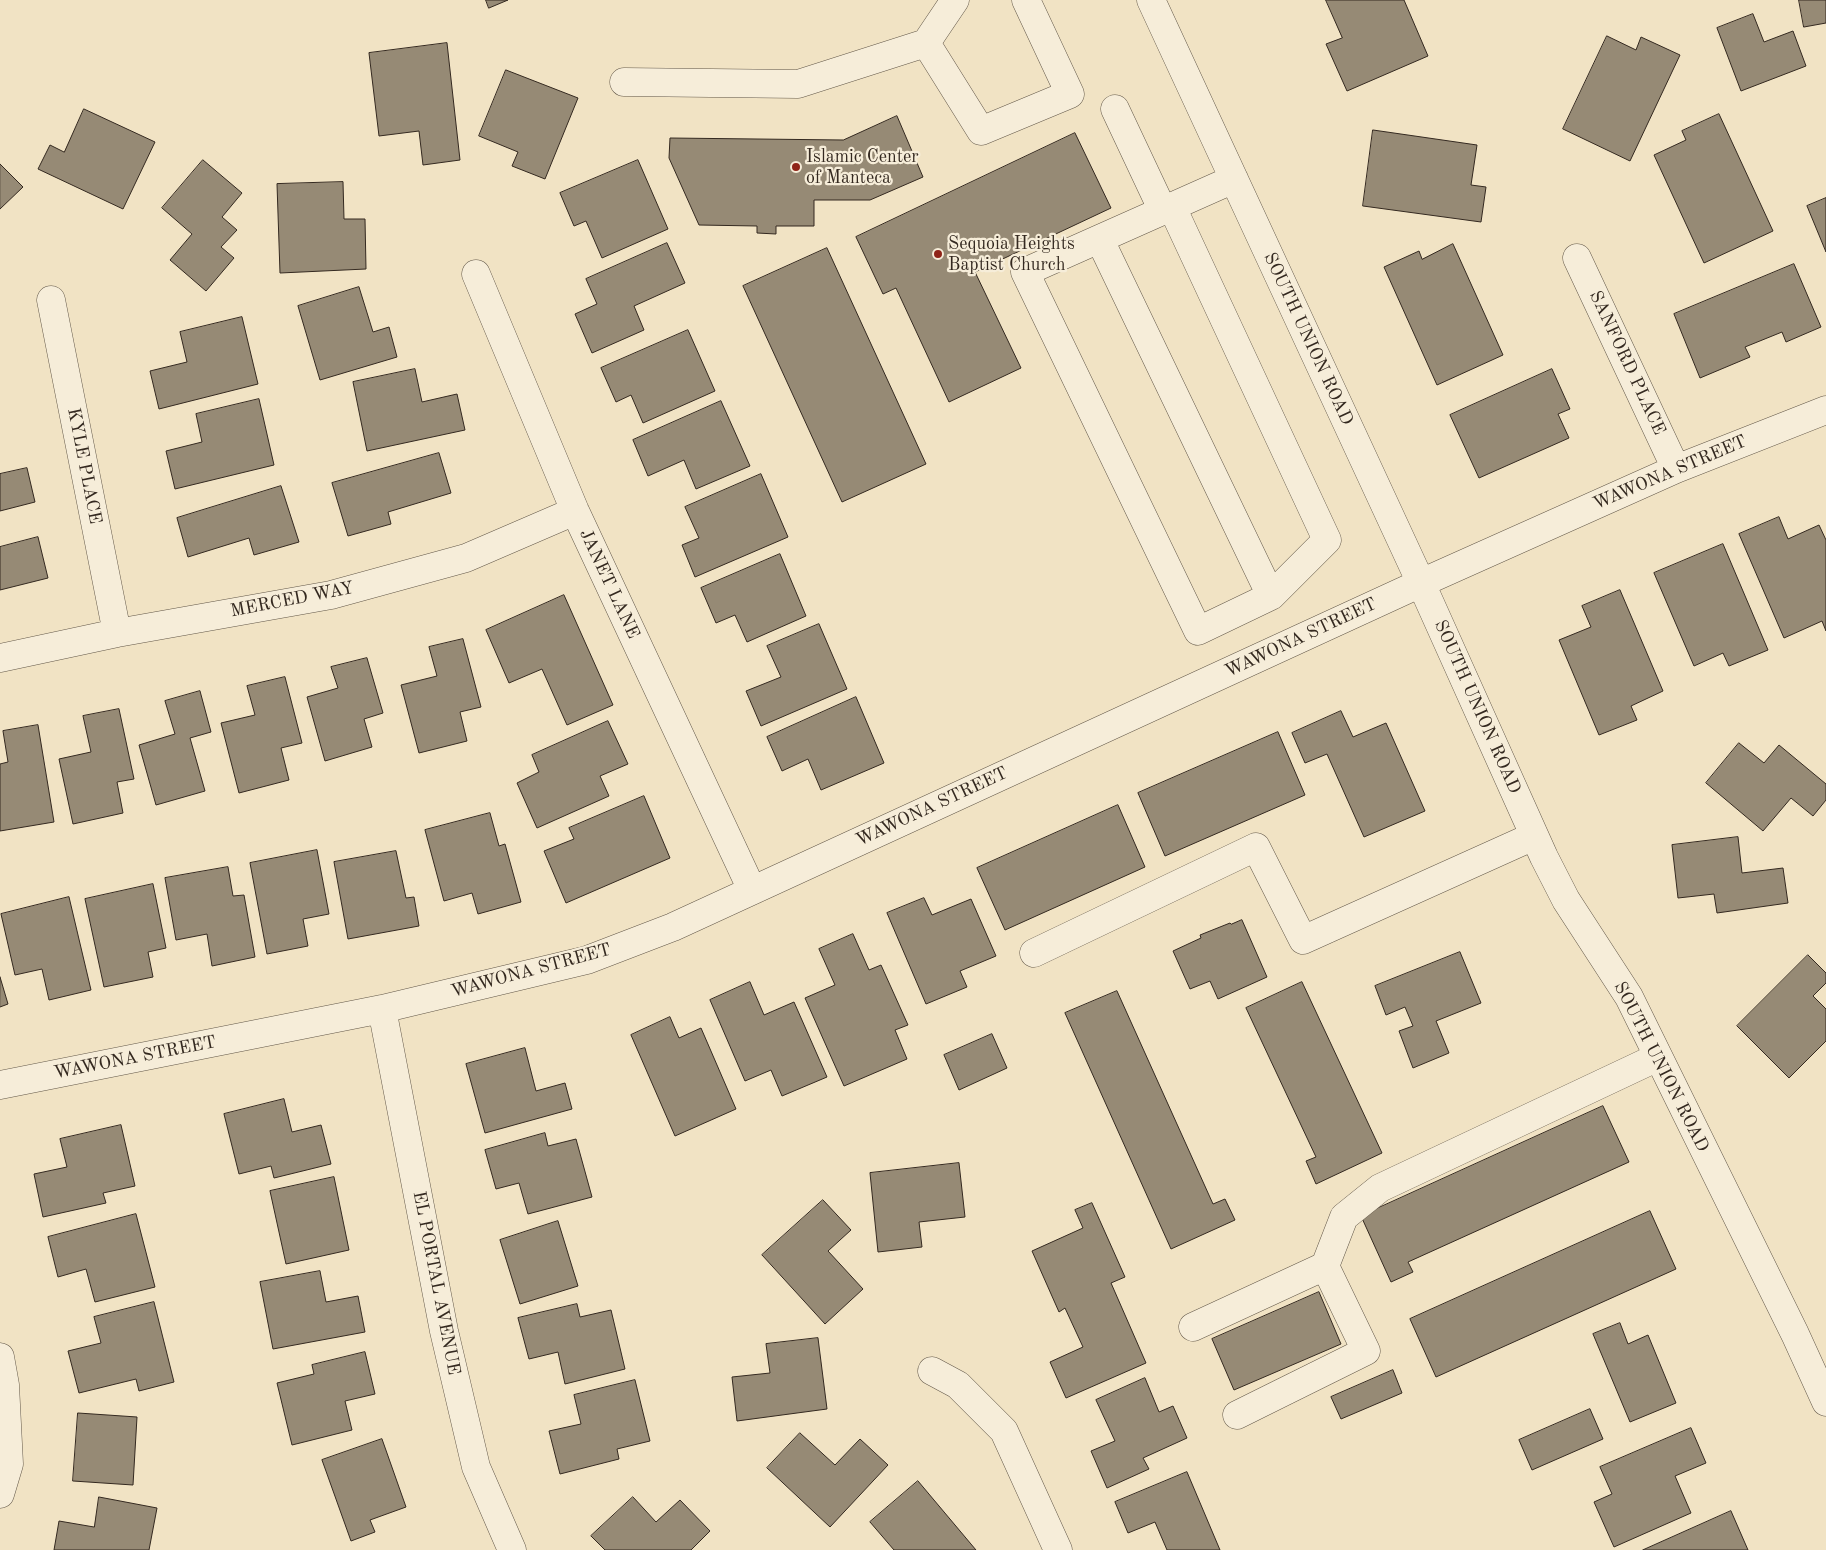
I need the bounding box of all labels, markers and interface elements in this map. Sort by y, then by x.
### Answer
place label: Islamic Center of Manteca [806,146,919,188]
marker: Islamic Center of Manteca [790,161,802,173]
place label: Sequoia Heights Baptist Church [948,233,1075,276]
marker: Sequoia Heights Baptist Church [932,248,944,260]
street label: SOUTH UNION ROAD [1258,249,1358,429]
street label: SANFORD PLACE [1584,287,1670,439]
street label: KYLE PLACE [62,406,106,526]
street label: WAWONA STREET [1590,431,1750,515]
street label: JANET LANE [574,526,644,642]
street label: MERCED WAY [228,577,356,623]
street label: WAWONA STREET [1222,593,1380,683]
street label: SOUTH UNION ROAD [1429,617,1525,797]
street label: WAWONA STREET [853,762,1011,852]
street label: WAWONA STREET [449,939,613,1003]
street label: SOUTH UNION ROAD [1609,978,1713,1156]
street label: WAWONA STREET [52,1032,218,1084]
street label: EL PORTAL AVENUE [408,1189,464,1377]

